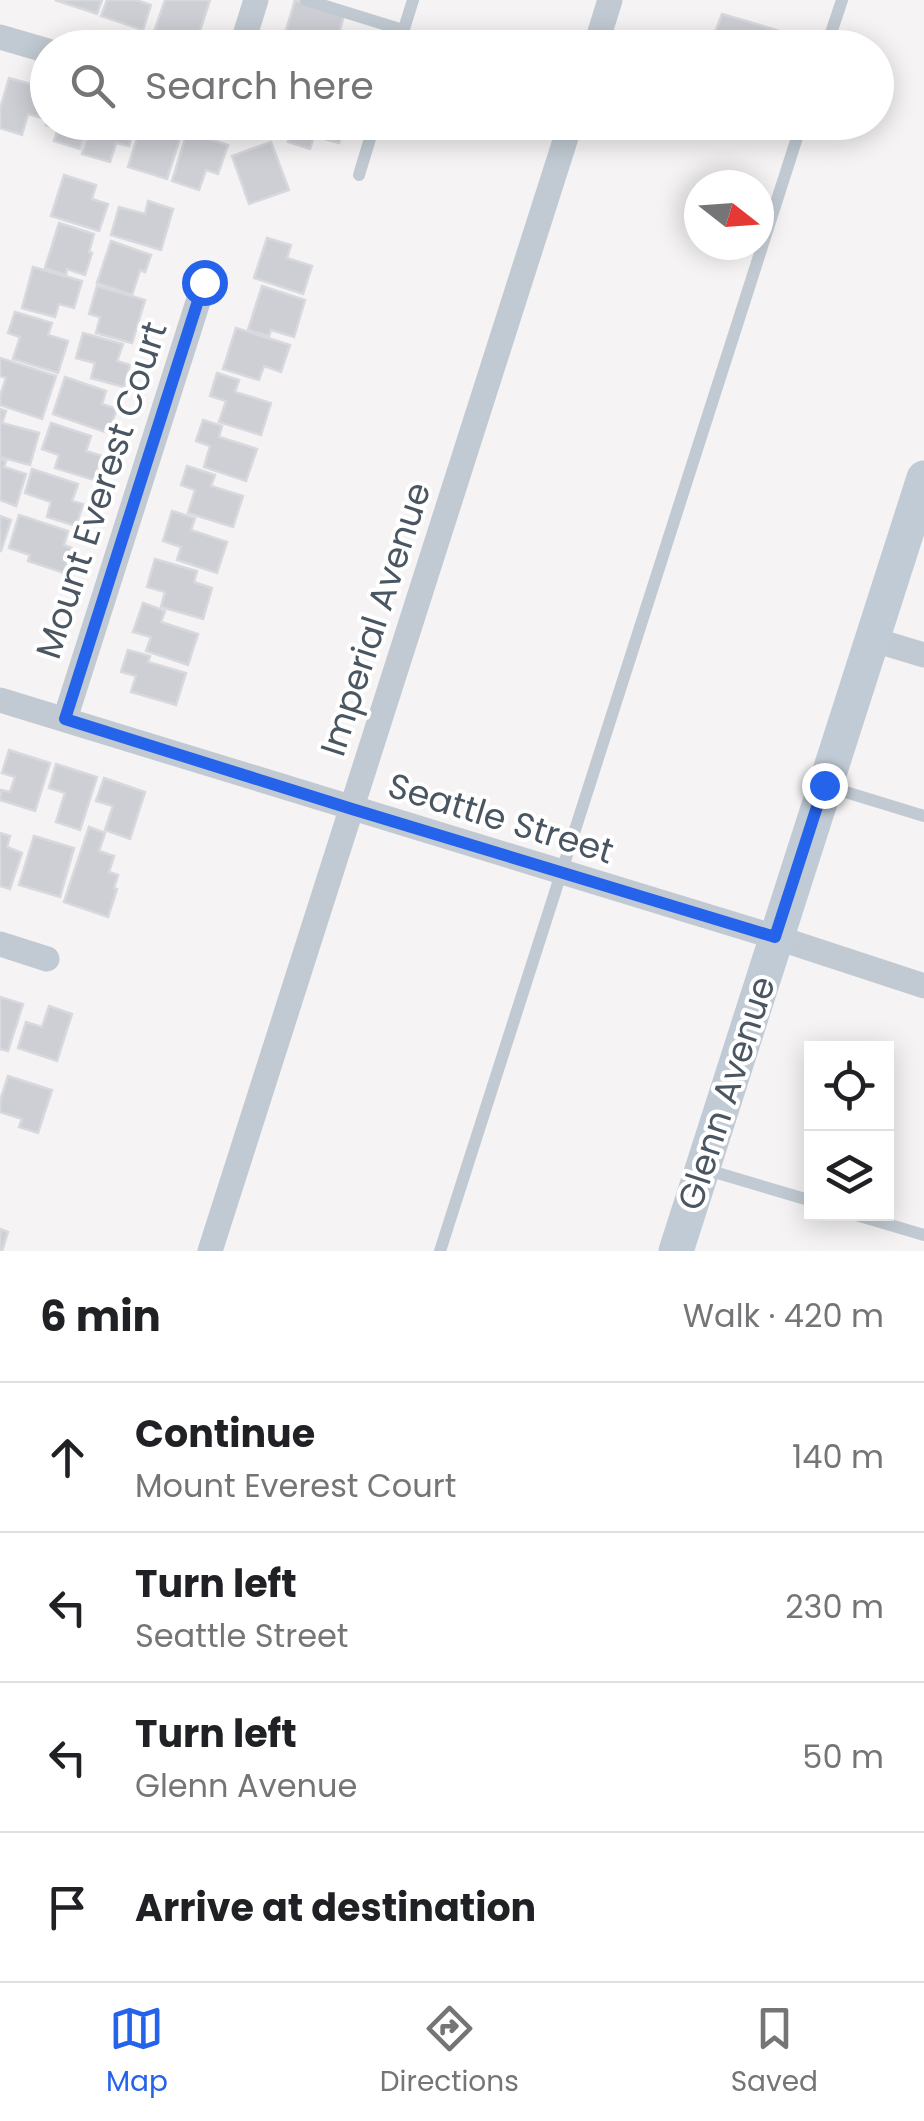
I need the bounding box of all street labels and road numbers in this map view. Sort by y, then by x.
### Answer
street label: Mount Everest Court [23,315,179,665]
street label: Imperial Avenue [308,476,442,762]
street label: Seattle Street [382,760,620,876]
street label: Glenn Avenue [665,970,787,1216]

